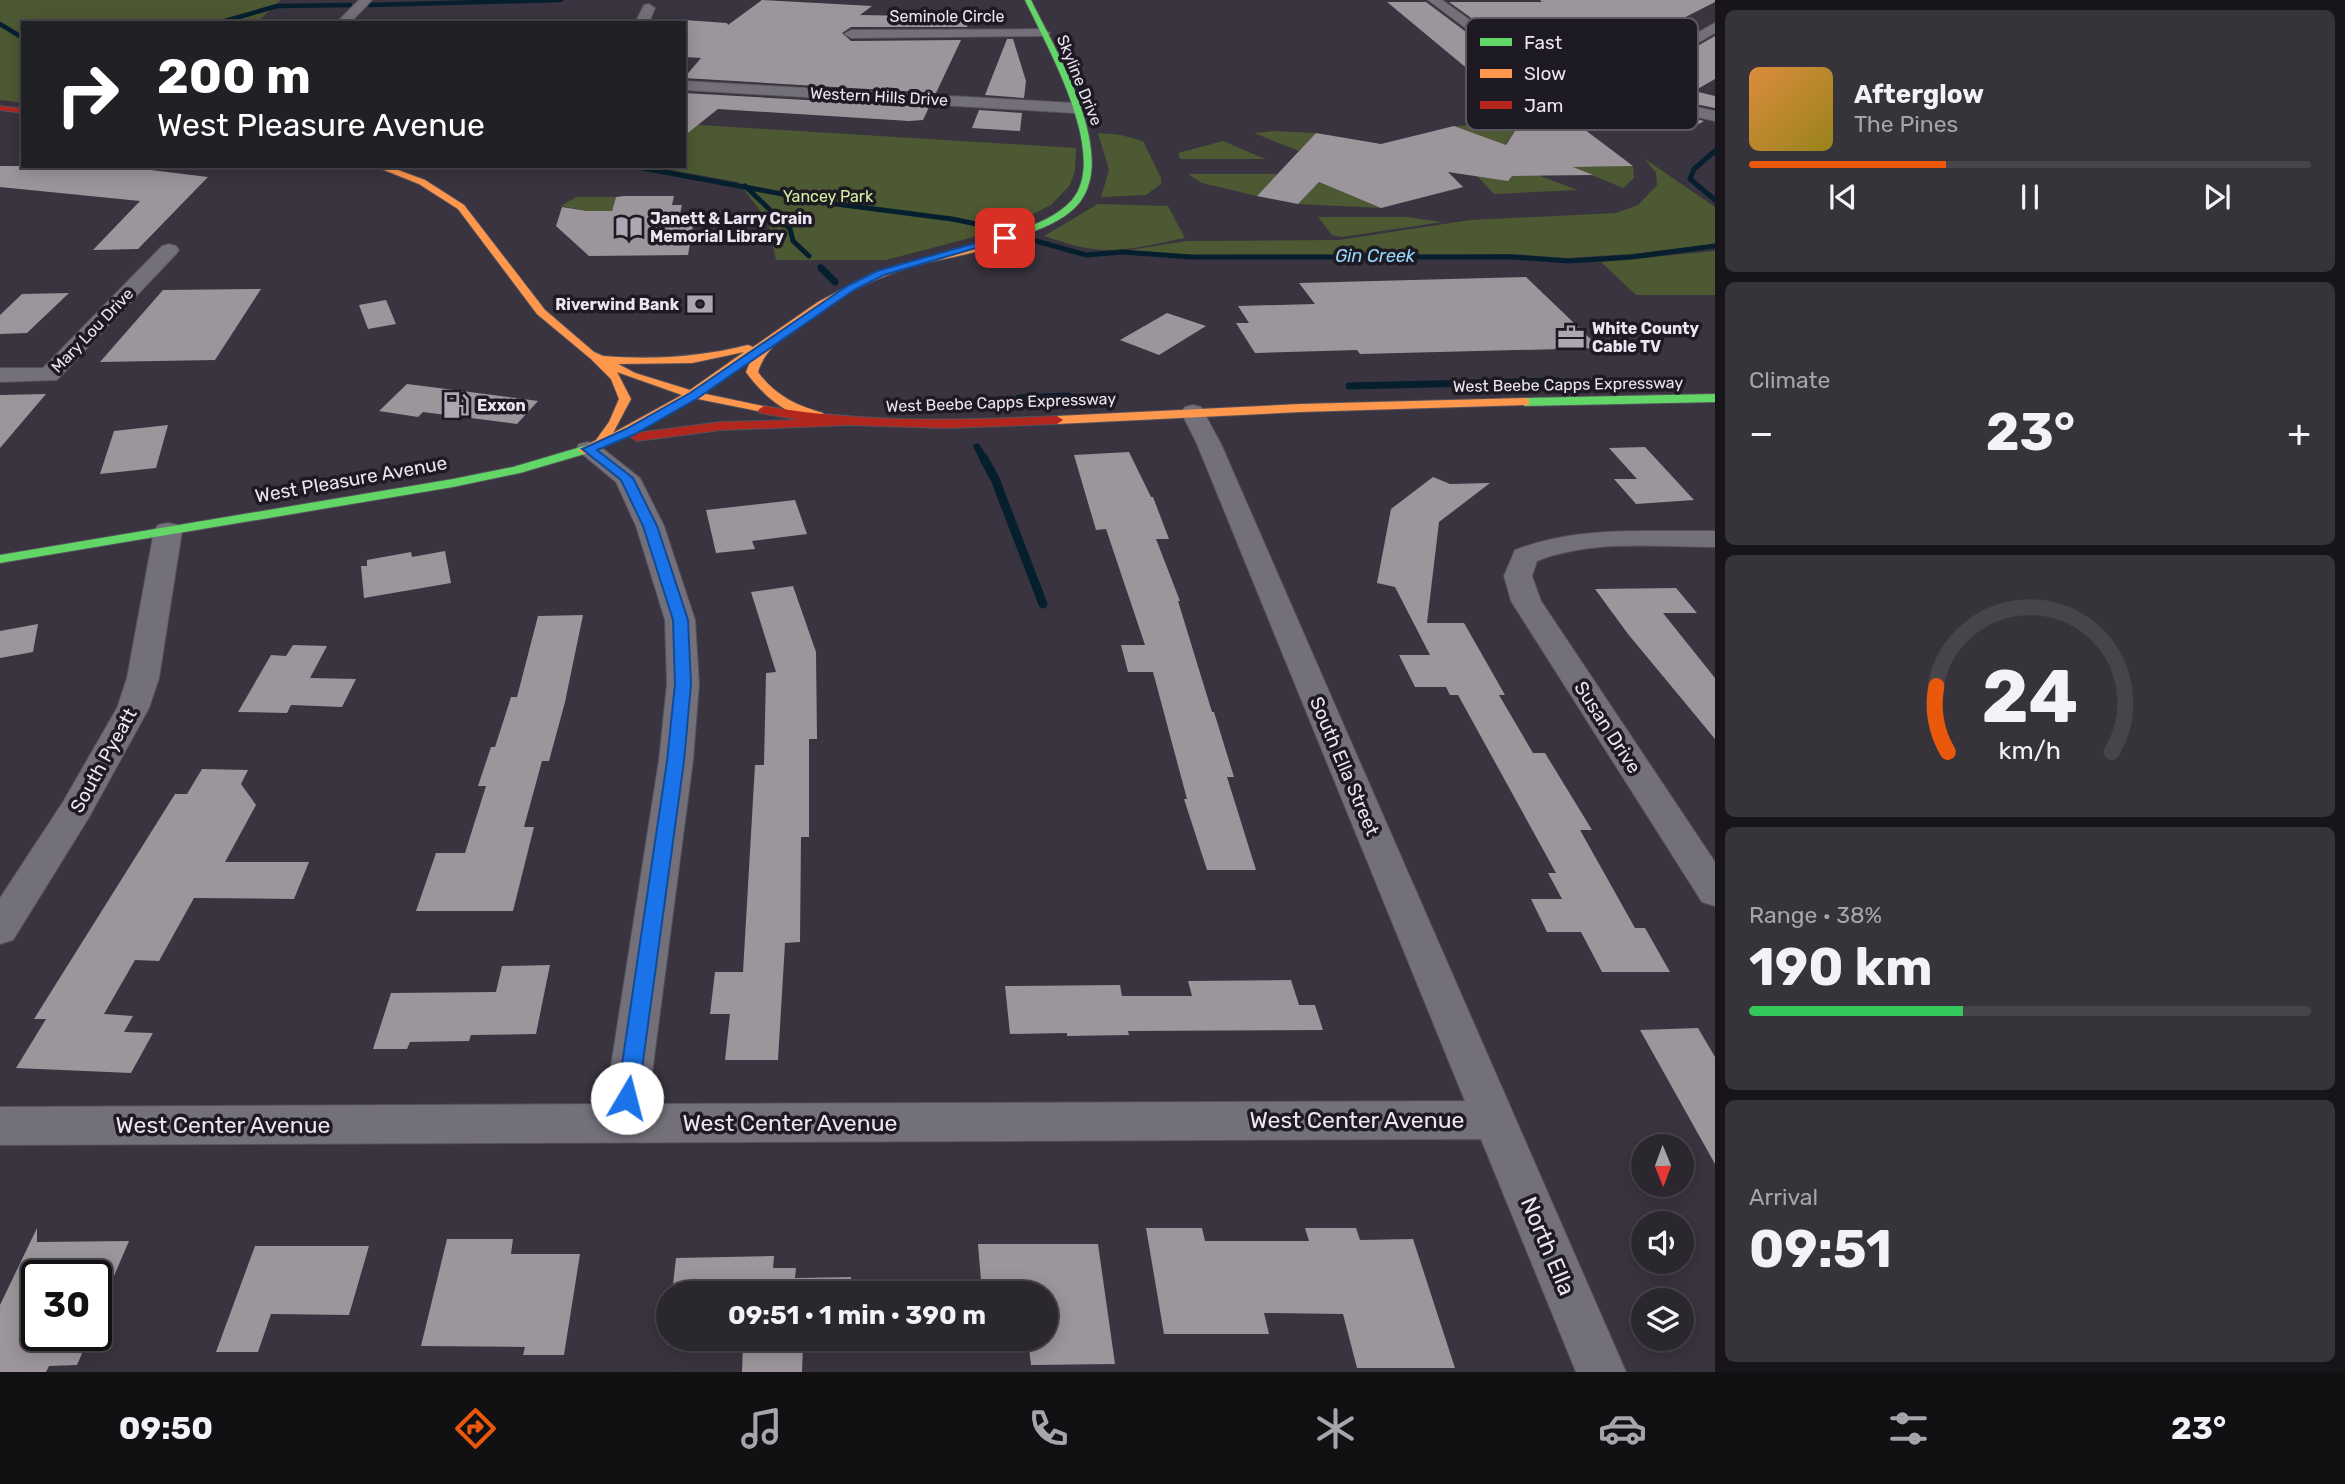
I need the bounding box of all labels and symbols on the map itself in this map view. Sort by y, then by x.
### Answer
street label: Seminole Circle [890,7,1004,26]
legend [1466,18,1698,130]
text: Fast [1524,31,1563,54]
street label: Skyline Drive [1053,32,1106,128]
text: Slow [1524,62,1566,85]
street label: Western Hills Drive [809,83,948,110]
text: Jam [1524,94,1563,117]
park label: Yancey Park [783,187,874,206]
pin [975,208,1035,268]
place label: Janett & Larry Crain Memorial Library [650,209,812,246]
library icon: Janett & Larry Crain Memorial Library [614,212,644,242]
water label: Gin Creek [1335,245,1416,267]
street label: Mary Lou Drive [47,284,137,377]
bank icon: Riverwind Bank [685,289,715,319]
place label: Riverwind Bank [555,295,680,314]
place label: White County Cable TV [1592,319,1700,356]
office icon: White County Cable TV [1556,322,1586,352]
street label: West Beebe Capps Expressway [1453,373,1683,396]
street label: West Beebe Capps Expressway [886,389,1117,416]
fuel station icon: Exxon [441,390,471,420]
place label: Exxon [477,396,526,415]
street label: West Pleasure Avenue [253,451,449,508]
street label: Susan Drive [1569,677,1646,778]
street label: South Ella Street [1305,693,1384,840]
street label: South Pyeatt [65,703,142,817]
position arrow [590,1061,664,1135]
street label: West Center Avenue [1250,1106,1464,1134]
street label: West Center Avenue [683,1109,897,1137]
street label: West Center Avenue [116,1111,330,1139]
north arrow [1631,1134,1694,1197]
street label: North Ella [1515,1192,1581,1300]
speed limit sign: 30 [21,1260,112,1351]

